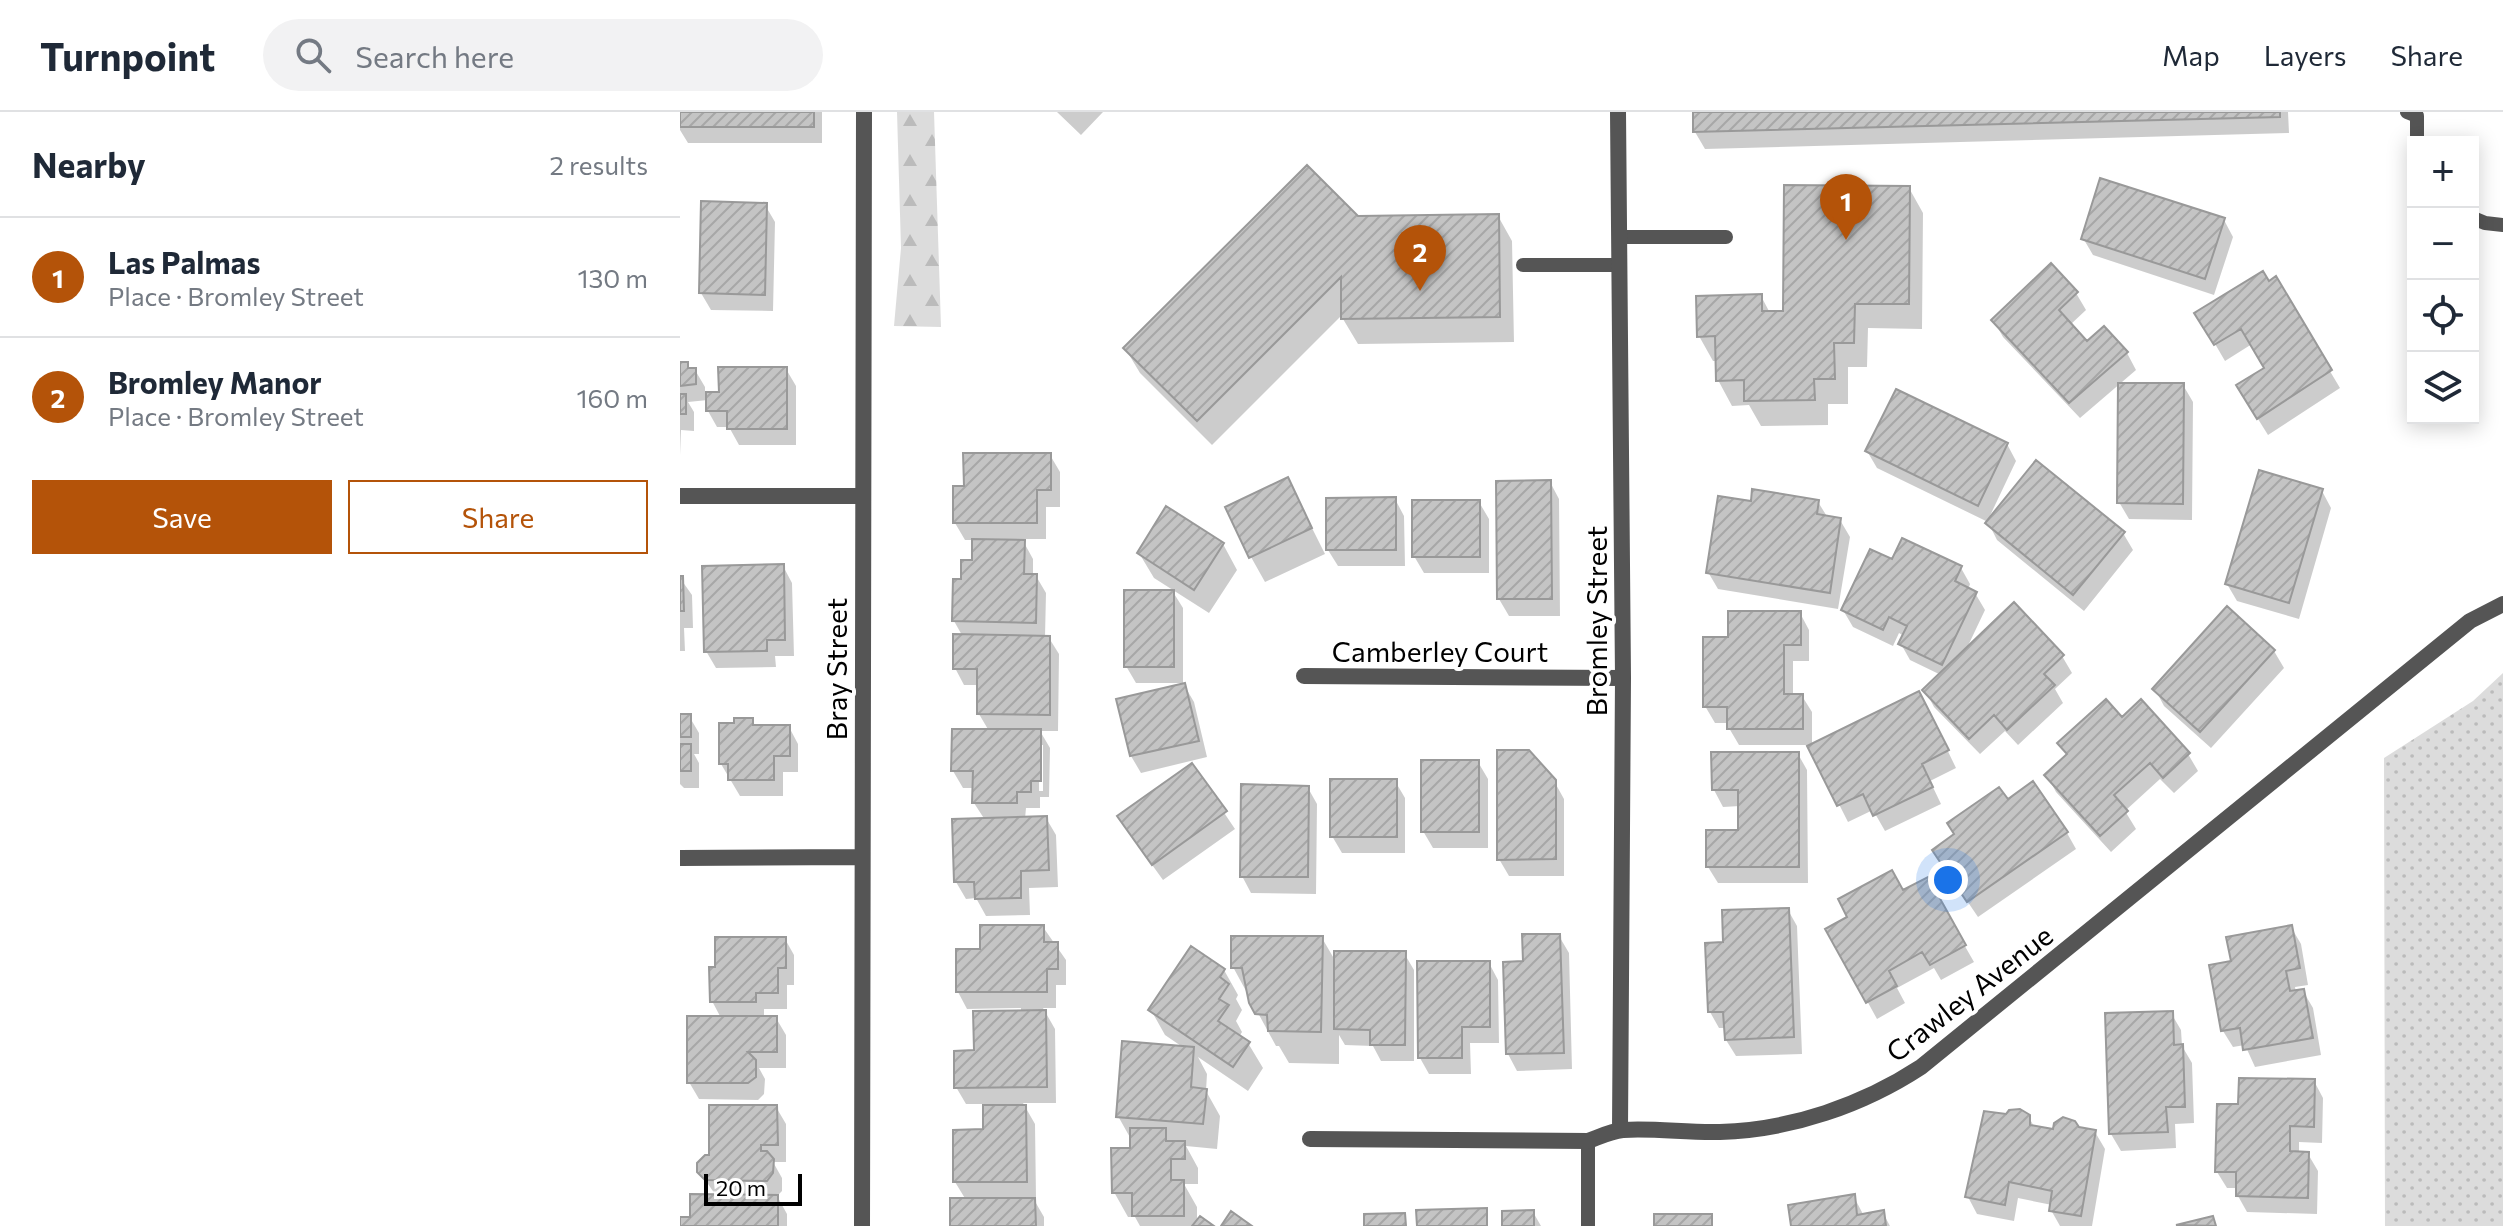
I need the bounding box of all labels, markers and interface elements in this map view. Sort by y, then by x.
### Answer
search box [263,19,823,91]
text: Turnpoint [40,32,215,79]
icon: search [291,33,335,77]
text: Search here [355,37,514,74]
text: Map [2162,38,2220,72]
text: Layers [2264,38,2346,72]
text: Share [2390,38,2463,72]
map controls [2407,136,2479,424]
button: + [2407,136,2479,208]
text: Nearby [32,143,146,185]
text: 2 results [550,149,648,180]
pin: 1 [1820,174,1872,240]
button: − [2407,208,2479,280]
pin: 2 [1394,225,1446,291]
text: Las Palmas [108,243,260,280]
text: 1 [52,262,64,293]
text: 130 m [577,262,648,293]
text: Place · Bromley Street [108,280,364,311]
button: locate [2407,280,2479,352]
button: layers [2407,352,2479,424]
text: Bromley Manor [108,363,322,400]
text: 2 [51,382,65,413]
text: 160 m [576,382,648,413]
text: Place · Bromley Street [108,400,364,431]
button: Save [32,480,332,554]
button: Share [348,480,648,554]
street label: Bromley Street [1579,526,1613,716]
street label: Bray Street [819,598,853,740]
street label: Camberley Court [1332,634,1548,668]
your location [1928,860,1968,900]
street label: Crawley Avenue [1879,918,2059,1068]
scale bar [704,1170,802,1206]
text: 20 m [716,1174,766,1201]

